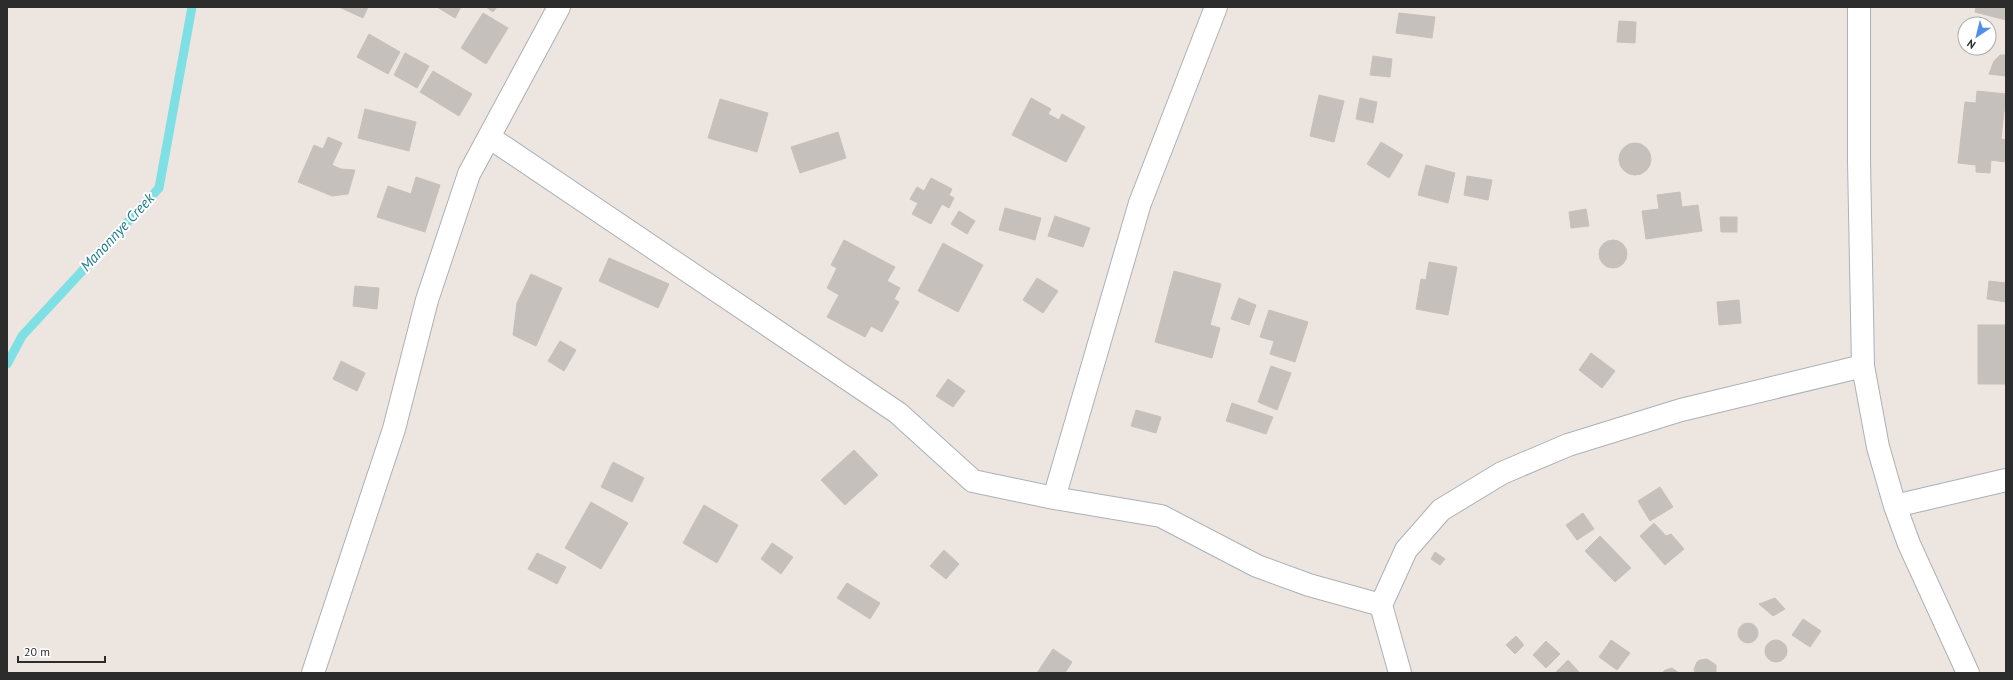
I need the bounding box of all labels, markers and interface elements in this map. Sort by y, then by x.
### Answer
north arrow [1957,16,1997,56]
text: N [1964,36,1978,52]
water label: Manonnye Creek [76,188,159,275]
scale bar [18,638,105,664]
text: 20 m [24,644,50,659]

